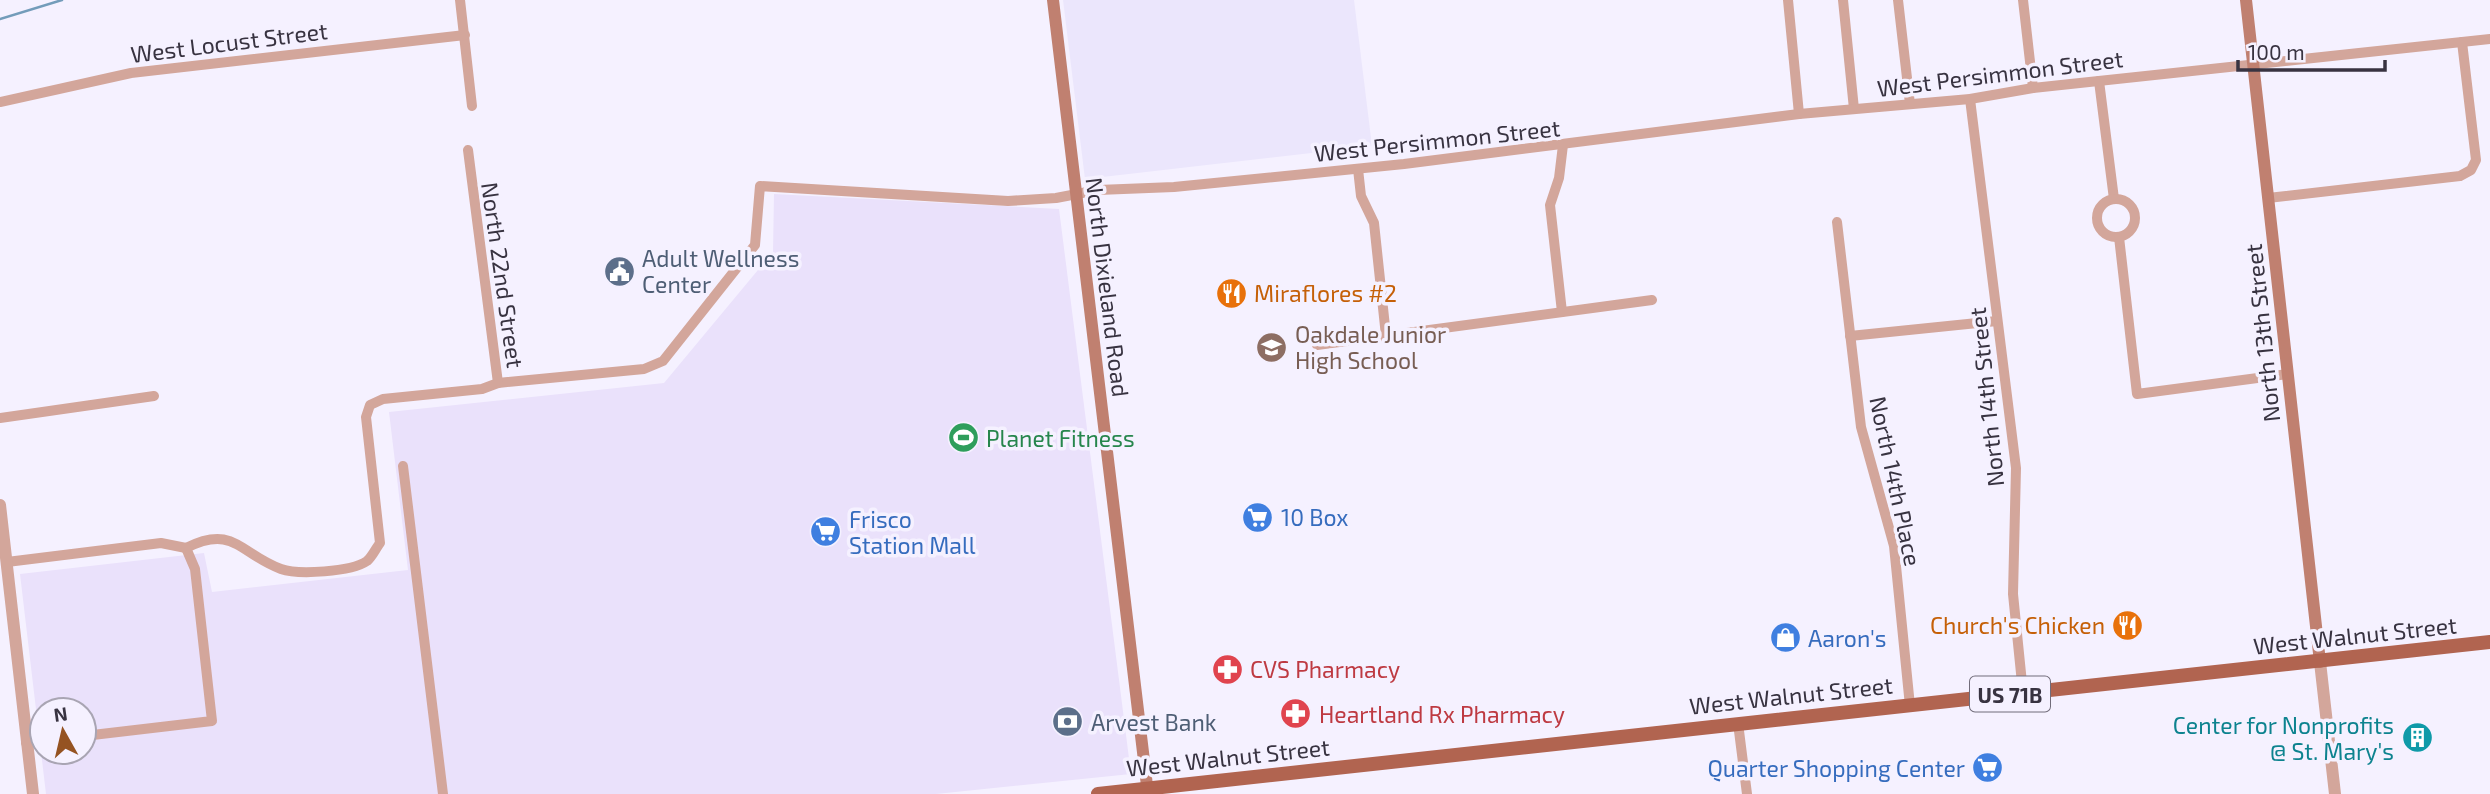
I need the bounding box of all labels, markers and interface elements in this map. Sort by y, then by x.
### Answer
street label: West Locust Street [129,16,329,68]
scale bar [2238,28,2385,72]
text: 100 m [2248,39,2305,64]
street label: West Persimmon Street [1875,44,2125,102]
street label: West Persimmon Street [1312,113,1562,167]
street label: North Dixieland Road [1081,176,1135,398]
street label: North 22nd Street [476,180,530,370]
street label: North 13th Street [2239,242,2285,423]
place label: Adult Wellness Center [642,244,799,298]
public building icon: Adult Wellness Center [602,254,636,288]
restaurant icon: Miraflores #2 [1214,276,1248,310]
place label: Miraflores #2 [1254,279,1397,307]
street label: North 14th Street [1963,306,2009,488]
place label: Oakdale Junior High School [1295,320,1446,374]
school or university icon: Oakdale Junior High School [1255,330,1289,364]
street label: North 14th Place [1864,394,1928,568]
sports icon: Planet Fitness [946,421,980,455]
place label: Planet Fitness [986,424,1135,452]
supermarket icon: 10 Box [1241,500,1275,534]
place label: 10 Box [1281,503,1348,531]
place label: Frisco Station Mall [849,505,976,559]
supermarket icon: Frisco Station Mall [809,515,843,549]
restaurant icon: Church's Chicken [2111,608,2145,642]
street label: West Walnut Street [2252,610,2458,660]
place label: Church's Chicken [1930,611,2105,639]
shop icon: Aaron's [1768,621,1802,655]
place label: Aaron's [1808,624,1887,652]
pharmacy icon: CVS Pharmacy [1210,652,1244,686]
place label: CVS Pharmacy [1250,655,1400,683]
street label: West Walnut Street [1688,670,1894,720]
road number: US 71B [1970,676,2050,712]
north arrow [28,696,98,766]
pharmacy icon: Heartland Rx Pharmacy [1279,697,1313,731]
place label: Heartland Rx Pharmacy [1319,700,1565,728]
text: N [52,701,69,726]
bank icon: Arvest Bank [1051,705,1085,739]
place label: Arvest Bank [1091,708,1217,736]
place label: Center for Nonprofits @ St. Mary's [2173,711,2394,765]
building icon: Center for Nonprofits @ St. Mary's [2400,721,2434,755]
street label: West Walnut Street [1125,732,1331,782]
supermarket icon: Quarter Shopping Center [1971,751,2005,785]
place label: Quarter Shopping Center [1707,754,1965,782]

